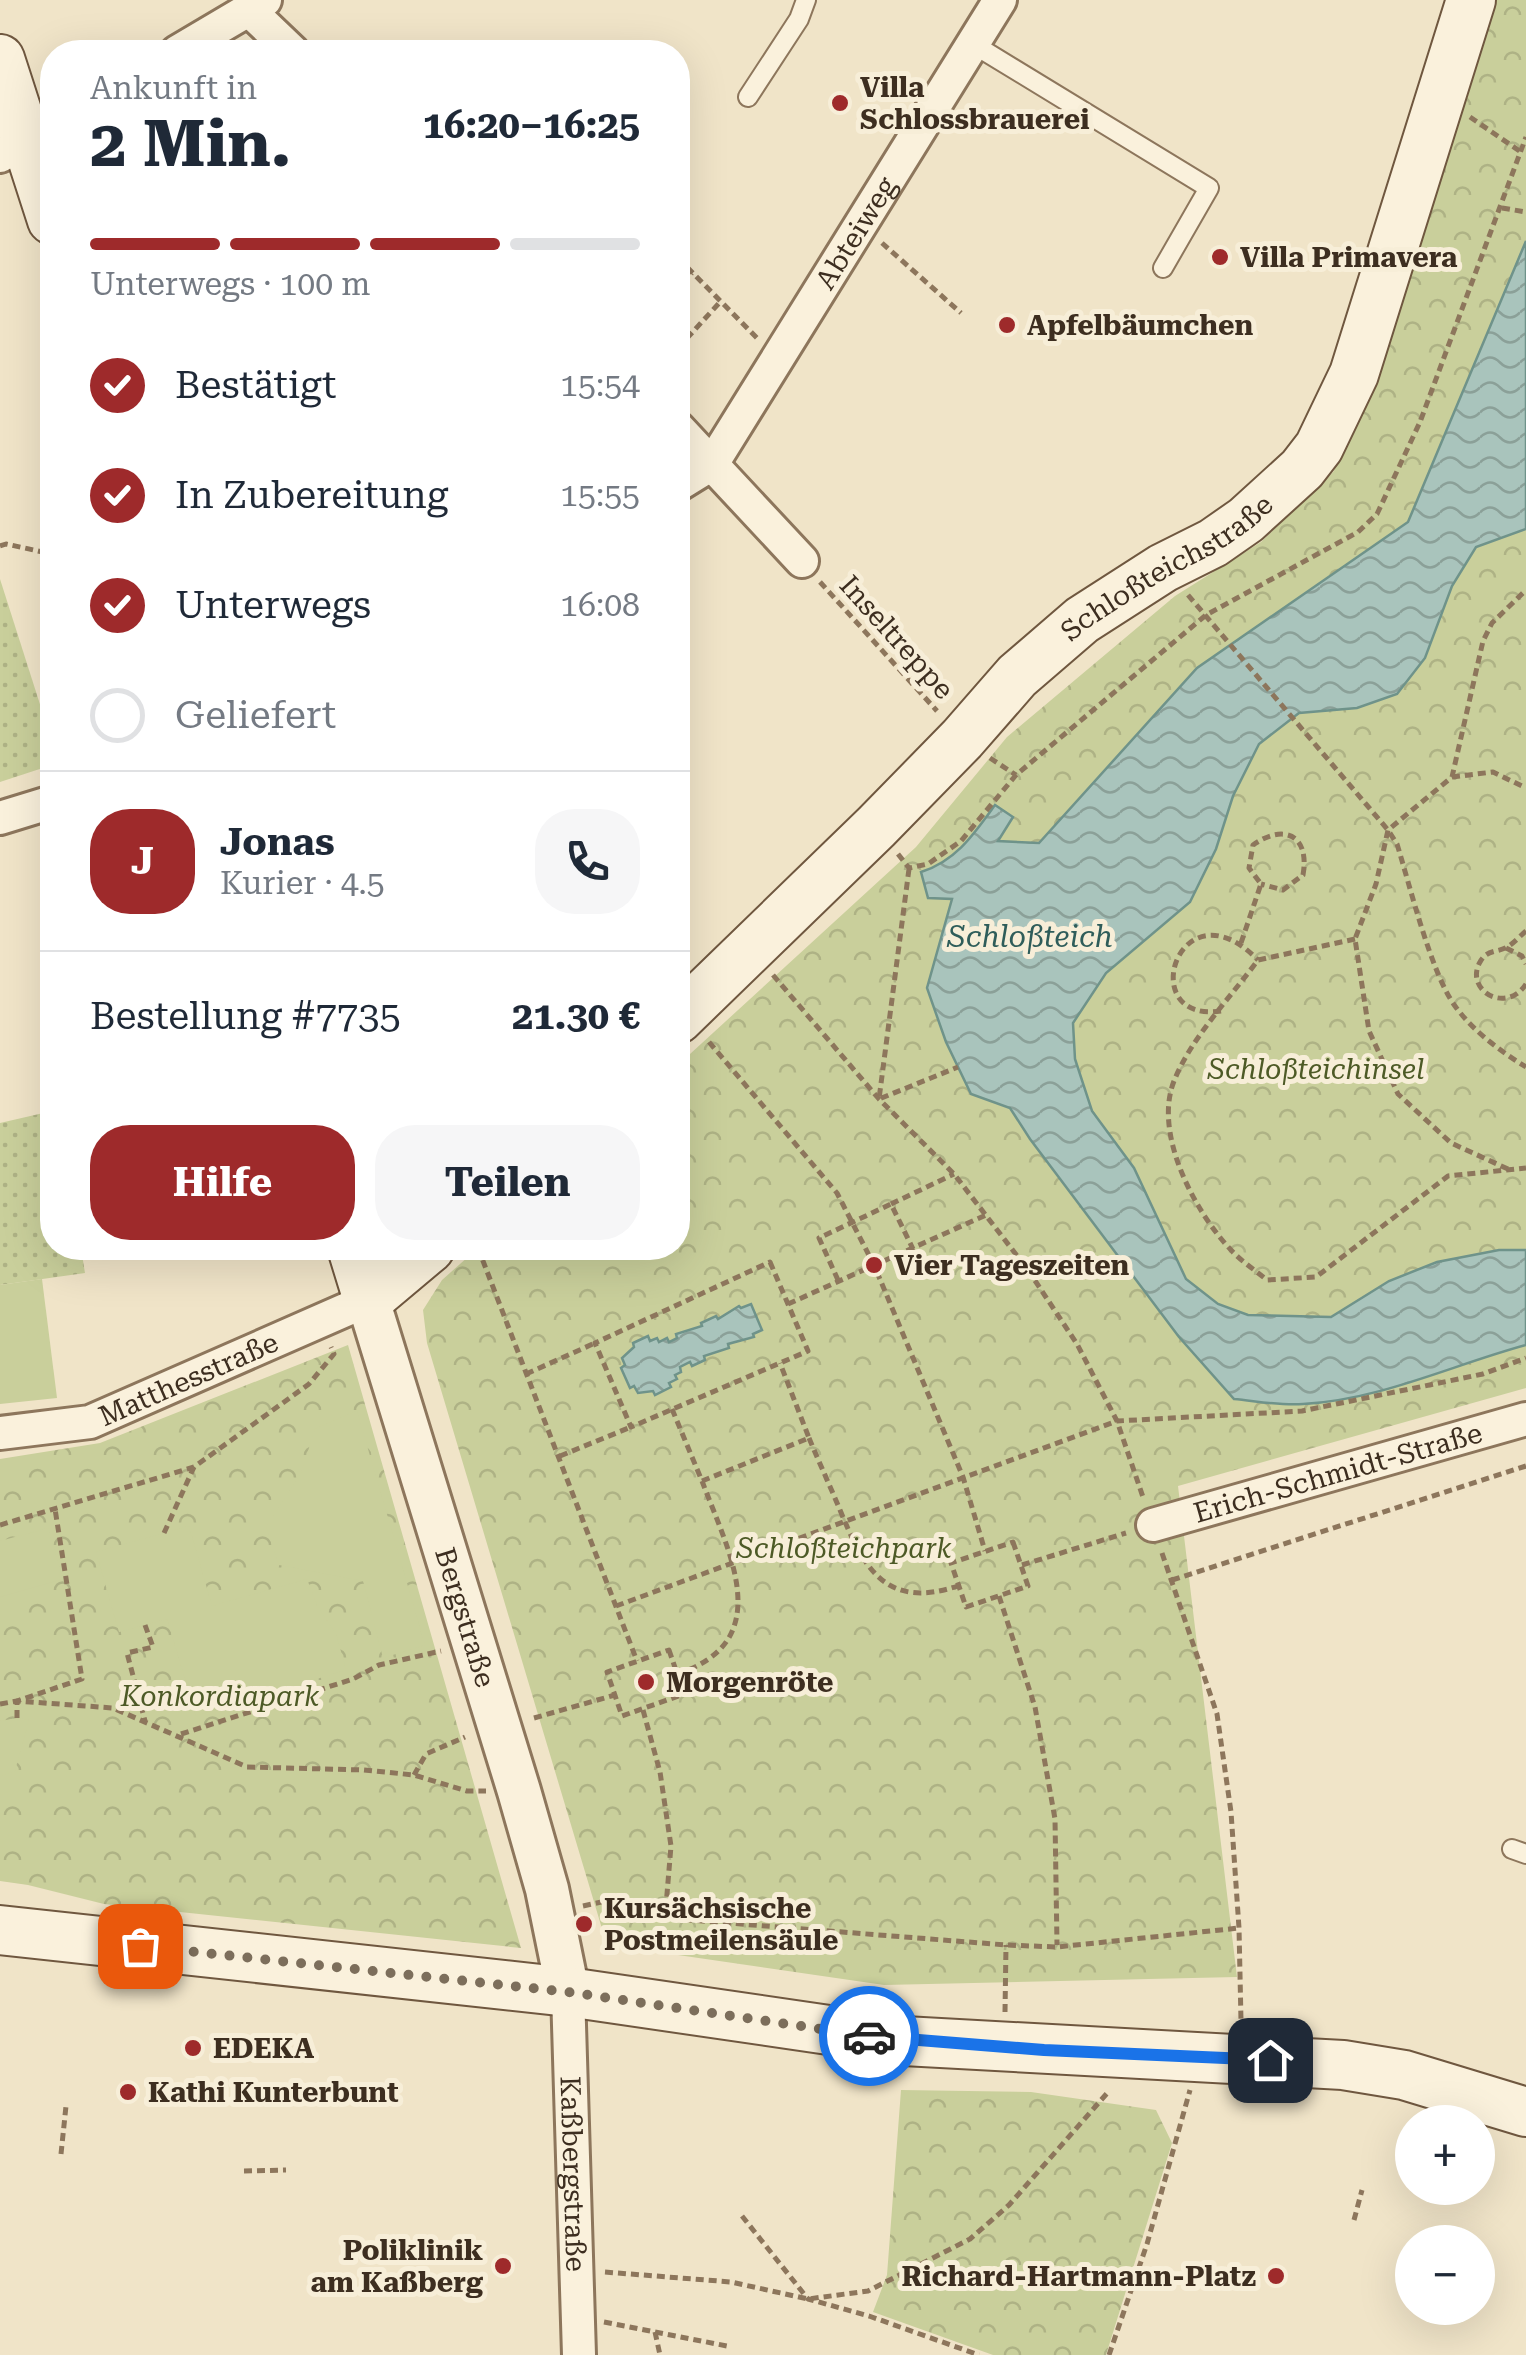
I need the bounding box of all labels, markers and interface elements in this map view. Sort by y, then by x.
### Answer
text: Ankunft in [90,69,257,107]
place label: Villa Schlossbrauerei [860,71,1089,136]
marker: Villa Schlossbrauerei [829,92,851,114]
text: 16:20–16:25 [423,103,640,147]
text: 2 Min. [90,106,291,182]
street label: Abteiweg [809,171,903,295]
place label: Villa Primavera [1240,241,1458,274]
marker: Villa Primavera [1209,246,1231,268]
text: Unterwegs · 100 m [90,265,370,303]
place label: Apfelbäumchen [1027,309,1253,342]
marker: Apfelbäumchen [996,314,1018,336]
icon: check [90,358,145,413]
text: Bestätigt [175,363,336,407]
text: 15:54 [560,366,640,404]
icon: check [90,468,145,523]
text: In Zubereitung [175,473,448,517]
text: 15:55 [560,476,640,514]
street label: Schloßteichstraße [1054,488,1280,648]
street label: Inseltreppe [833,569,961,706]
icon: check [90,578,145,633]
text: Unterwegs [175,583,371,627]
text: 16:08 [560,586,640,624]
text: Geliefert [175,693,336,737]
button: phone [535,809,640,914]
text: Jonas [220,820,335,864]
text: J [131,839,154,883]
text: Kurier · 4.5 [220,864,385,902]
water label: Schloßteich [946,919,1113,954]
text: Bestellung #7735 [90,994,401,1038]
text: 21.30 € [512,994,640,1038]
park label: Schloßteichinsel [1207,1053,1424,1086]
button: Hilfe [90,1125,355,1240]
button: Teilen [375,1125,640,1240]
place label: Vier Tageszeiten [894,1249,1130,1282]
marker: Vier Tageszeiten [863,1254,885,1276]
street label: Matthesstraße [94,1326,283,1433]
street label: Erich-Schmidt-Straße [1190,1416,1486,1530]
park label: Schloßteichpark [736,1532,952,1565]
street label: Bergstraße [428,1544,502,1691]
place label: Morgenröte [666,1666,833,1699]
marker: Morgenröte [635,1671,657,1693]
park label: Konkordiapark [120,1680,320,1713]
place label: Kursächsische Postmeilensäule [604,1892,838,1957]
pin [98,1904,183,1989]
marker: Kursächsische Postmeilensäule [573,1913,595,1935]
icon: bag [113,1919,168,1974]
courier [819,1986,919,2086]
icon: car [842,2009,897,2064]
pin [1228,2018,1313,2103]
place label: EDEKA [213,2032,314,2065]
icon: home [1243,2033,1298,2088]
marker: EDEKA [182,2037,204,2059]
street label: Kaßbergstraße [554,2075,592,2272]
place label: Kathi Kunterbunt [148,2076,399,2109]
marker: Kathi Kunterbunt [117,2081,139,2103]
map controls [1395,2105,1495,2325]
button: + [1395,2105,1495,2205]
button: − [1395,2225,1495,2325]
place label: Poliklinik am Kaßberg [310,2234,484,2299]
marker: Poliklinik am Kaßberg [492,2255,514,2277]
place label: Richard-Hartmann-Platz [901,2260,1256,2293]
marker: Richard-Hartmann-Platz [1265,2265,1287,2287]

